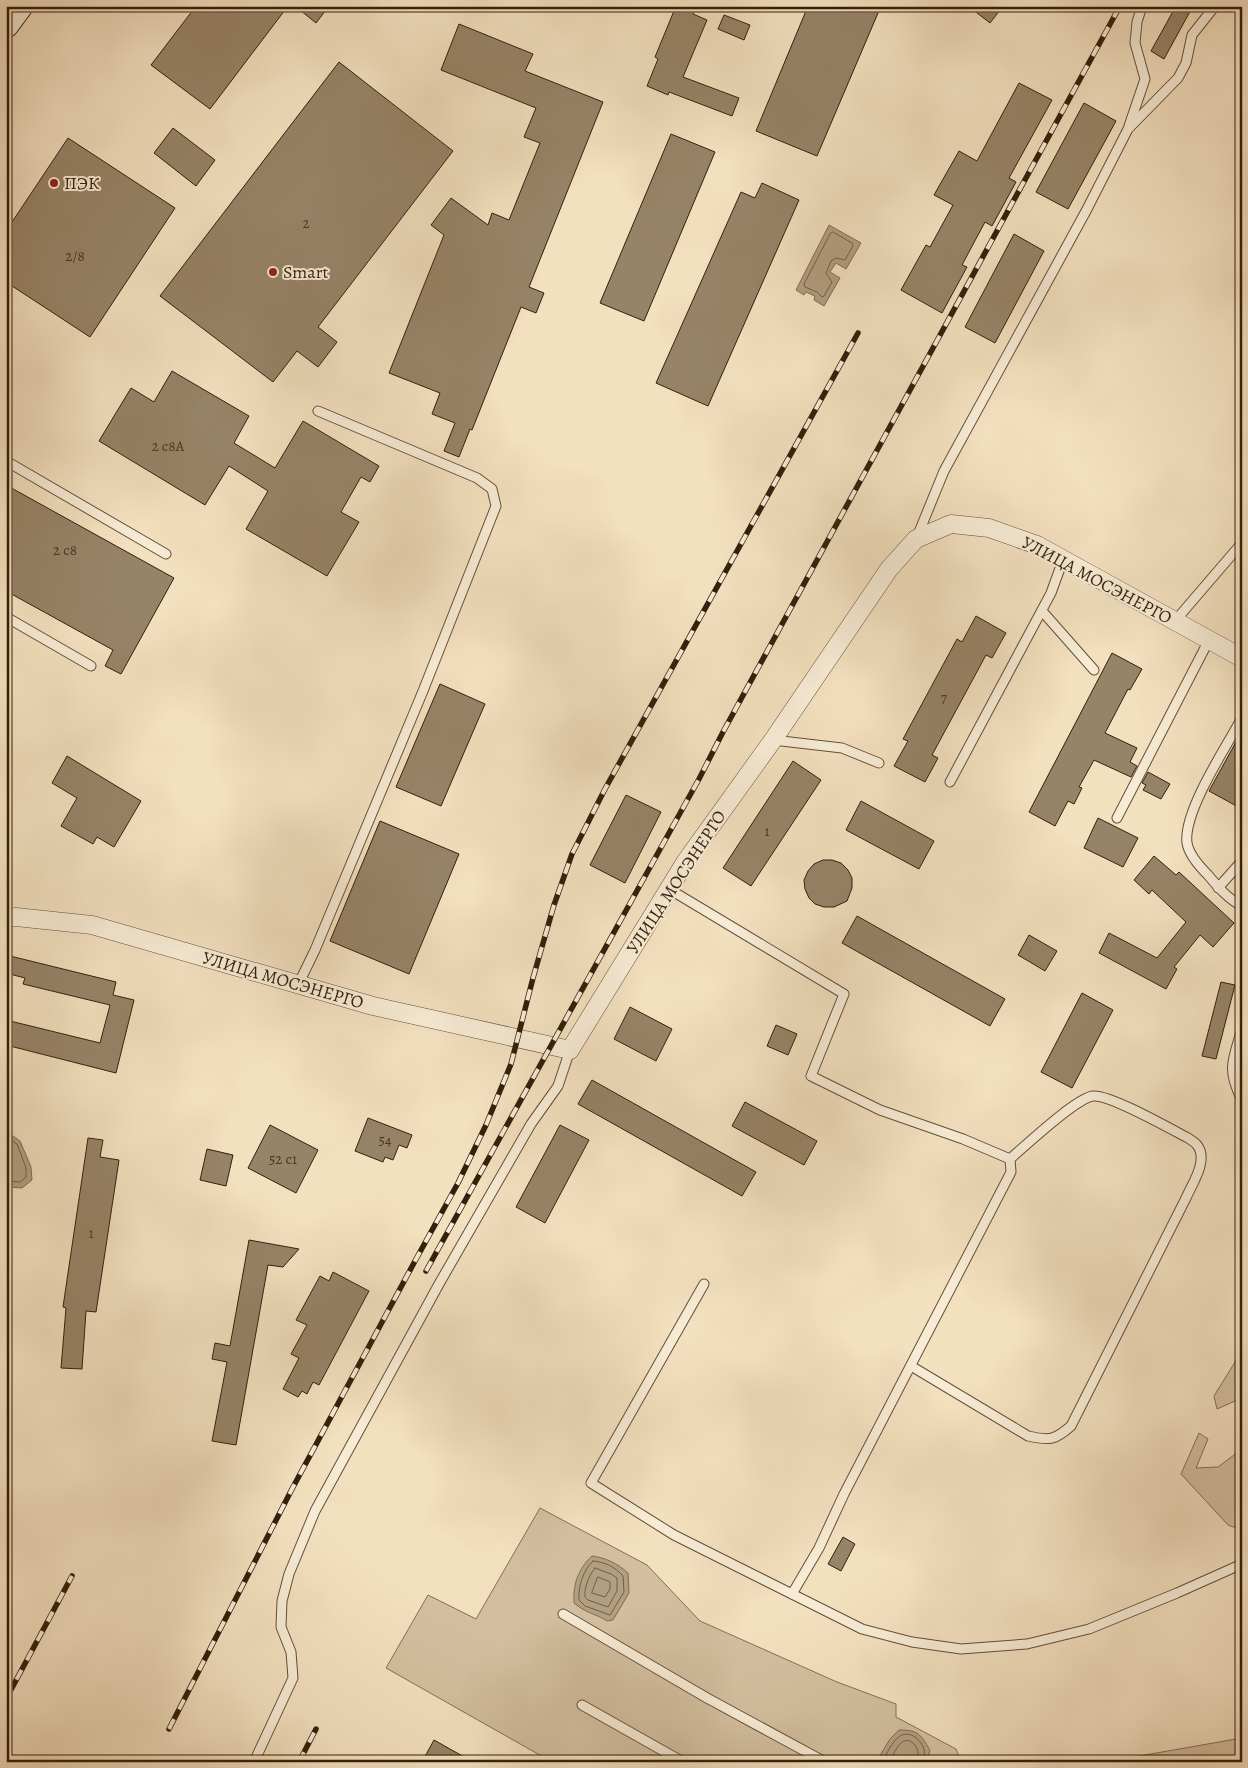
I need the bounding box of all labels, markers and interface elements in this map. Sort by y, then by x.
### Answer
place label: ПЭК [64,171,100,195]
marker: ПЭК [48,177,60,189]
house number: 2 [302,213,310,233]
house number: 2/8 [65,246,85,266]
place label: Smart [283,260,329,284]
marker: Smart [267,266,279,278]
house number: 2 с8А [152,436,185,456]
street label: УЛИЦА МОСЭНЕРГО [1018,530,1176,630]
house number: 2 с8 [53,540,77,560]
house number: 7 [941,688,948,708]
street label: УЛИЦА МОСЭНЕРГО [621,806,731,958]
house number: 1 [764,821,770,841]
street label: УЛИЦА МОСЭНЕРГО [200,945,366,1015]
house number: 54 [378,1130,392,1150]
house number: 52 с1 [269,1149,297,1169]
house number: 1 [88,1223,94,1243]

